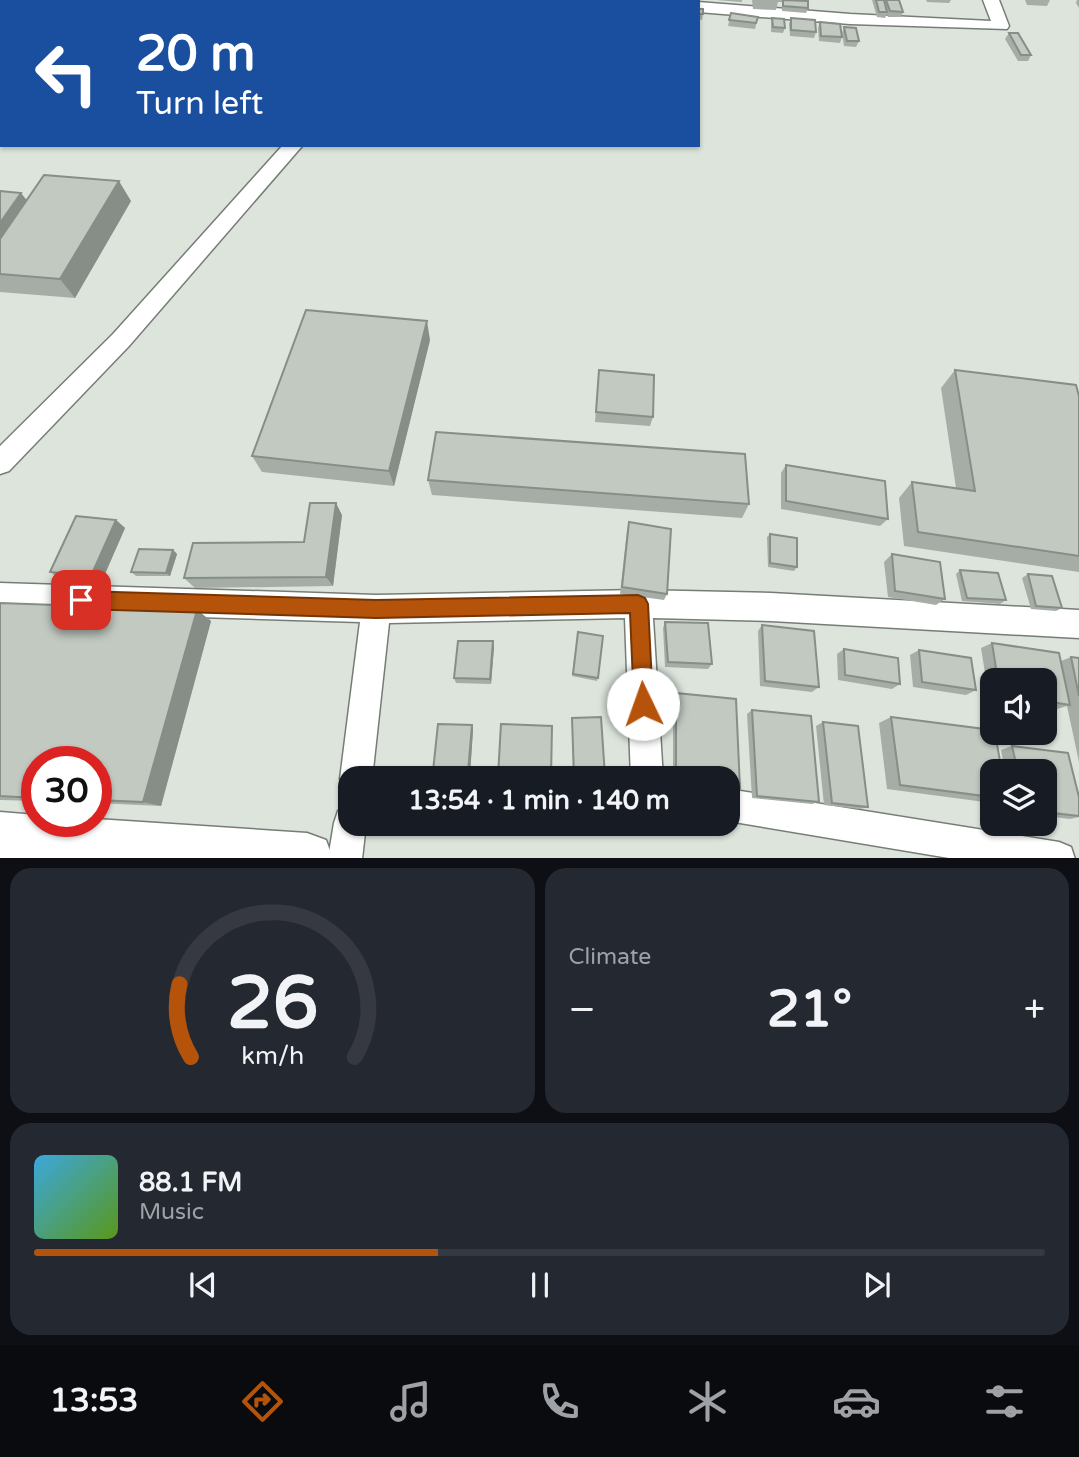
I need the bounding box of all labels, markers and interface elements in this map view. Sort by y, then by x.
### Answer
text: 20 m [136,25,255,84]
icon: left [21,28,112,119]
text: Turn left [136,85,263,123]
pin [51,570,111,630]
icon: arrive [62,581,100,619]
position arrow [606,667,680,741]
map controls [980,668,1057,836]
button: sound [980,668,1057,745]
speed limit sign: 30 [21,746,112,837]
button: layers [980,759,1057,836]
text: 13:54 · 1 min · 140 m [408,785,670,816]
text: Climate [569,943,651,971]
text: 26 [227,960,318,1048]
text: 21° [767,978,852,1041]
text: − [569,987,596,1033]
text: + [1024,987,1045,1033]
text: km/h [241,1040,304,1070]
text: 88.1 FM [139,1167,242,1198]
text: Music [139,1198,204,1226]
icon: previous [184,1266,222,1304]
icon: pause [521,1266,559,1304]
icon: next [858,1266,896,1304]
icon: directions [238,1377,287,1426]
icon: music [386,1377,435,1426]
icon: phone [535,1377,584,1426]
icon: climate [683,1377,732,1426]
icon: car [832,1377,881,1426]
icon: filters [980,1377,1029,1426]
text: 13:53 [50,1382,138,1420]

